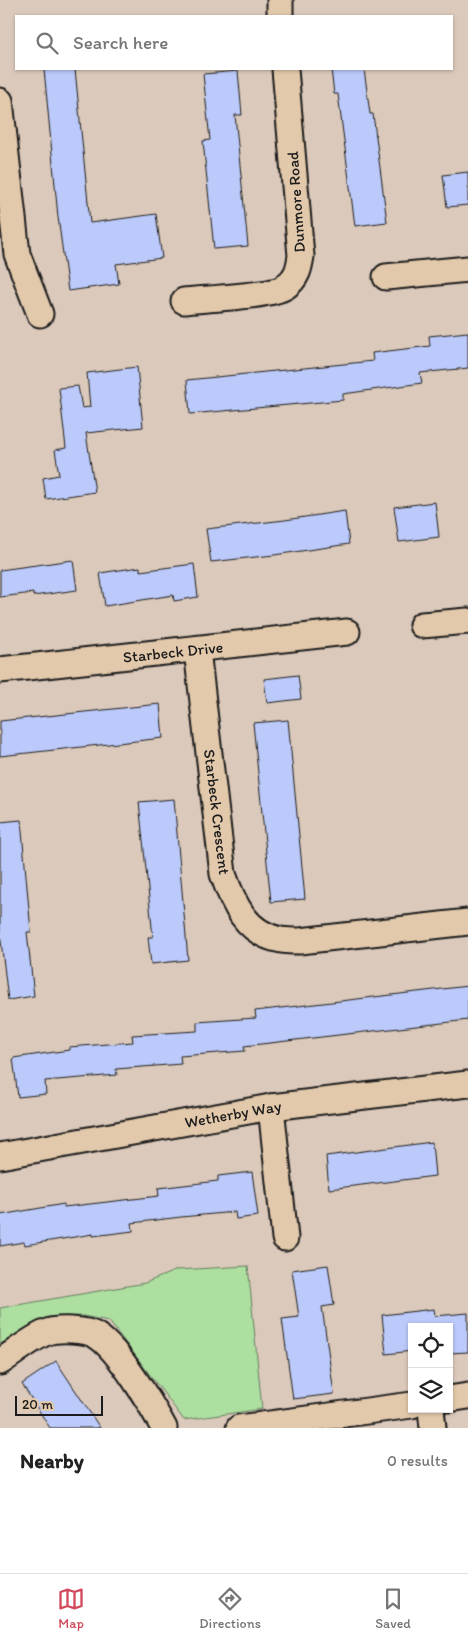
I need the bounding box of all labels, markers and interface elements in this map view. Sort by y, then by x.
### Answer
search box [15,15,453,70]
icon: search [33,29,61,57]
text: Search here [73,31,168,54]
street label: Dunmore Road [283,150,309,253]
street label: Starbeck Drive [122,637,224,667]
street label: Starbeck Crescent [200,748,234,876]
street label: Wetherby Way [183,1096,283,1132]
map controls [408,1323,453,1413]
button: locate [408,1323,453,1368]
button: layers [408,1368,453,1413]
scale bar [15,1393,102,1416]
text: 20 m [22,1396,53,1413]
text: Nearby [20,1448,84,1473]
text: 0 results [387,1451,448,1470]
tab: Map [57,1585,85,1632]
tab: Directions [199,1585,261,1632]
tab: Saved [375,1585,411,1632]

